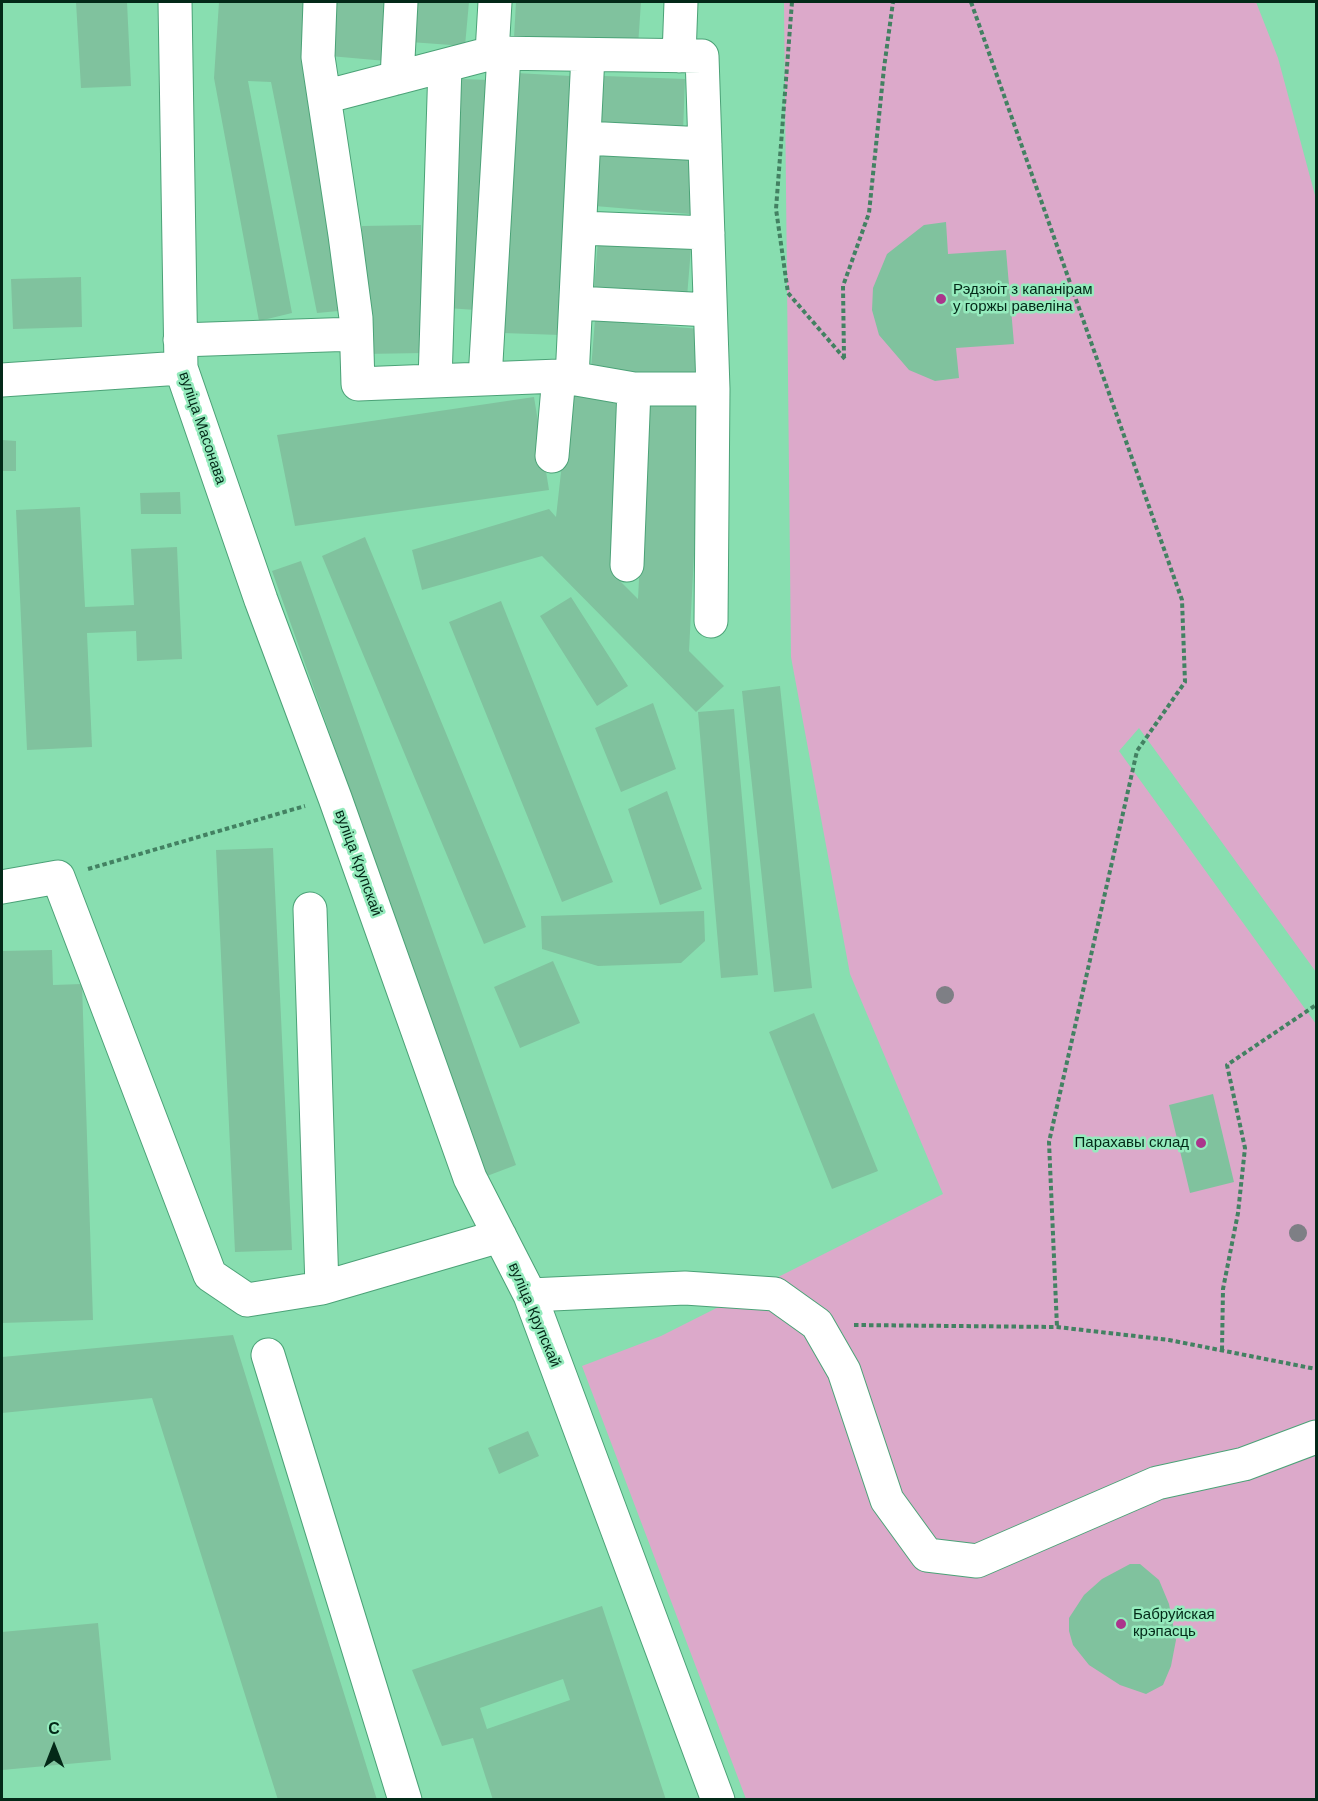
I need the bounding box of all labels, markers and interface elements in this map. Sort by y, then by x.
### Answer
place label: Рэдзюіт з капанірам у горжы равеліна [953,281,1093,316]
marker: Рэдзюіт з капанірам у горжы равеліна [934,292,948,306]
street label: вуліца Масонава [174,369,230,487]
street label: вуліца Крупскай [330,807,386,919]
place label: Парахавы склад [1075,1134,1189,1152]
marker: Парахавы склад [1194,1136,1208,1150]
street label: вуліца Крупскай [504,1260,564,1370]
place label: Бабруйская крэпасць [1133,1606,1215,1641]
marker: Бабруйская крэпасць [1114,1617,1128,1631]
north arrow [24,1717,84,1777]
text: С [48,1720,60,1737]

